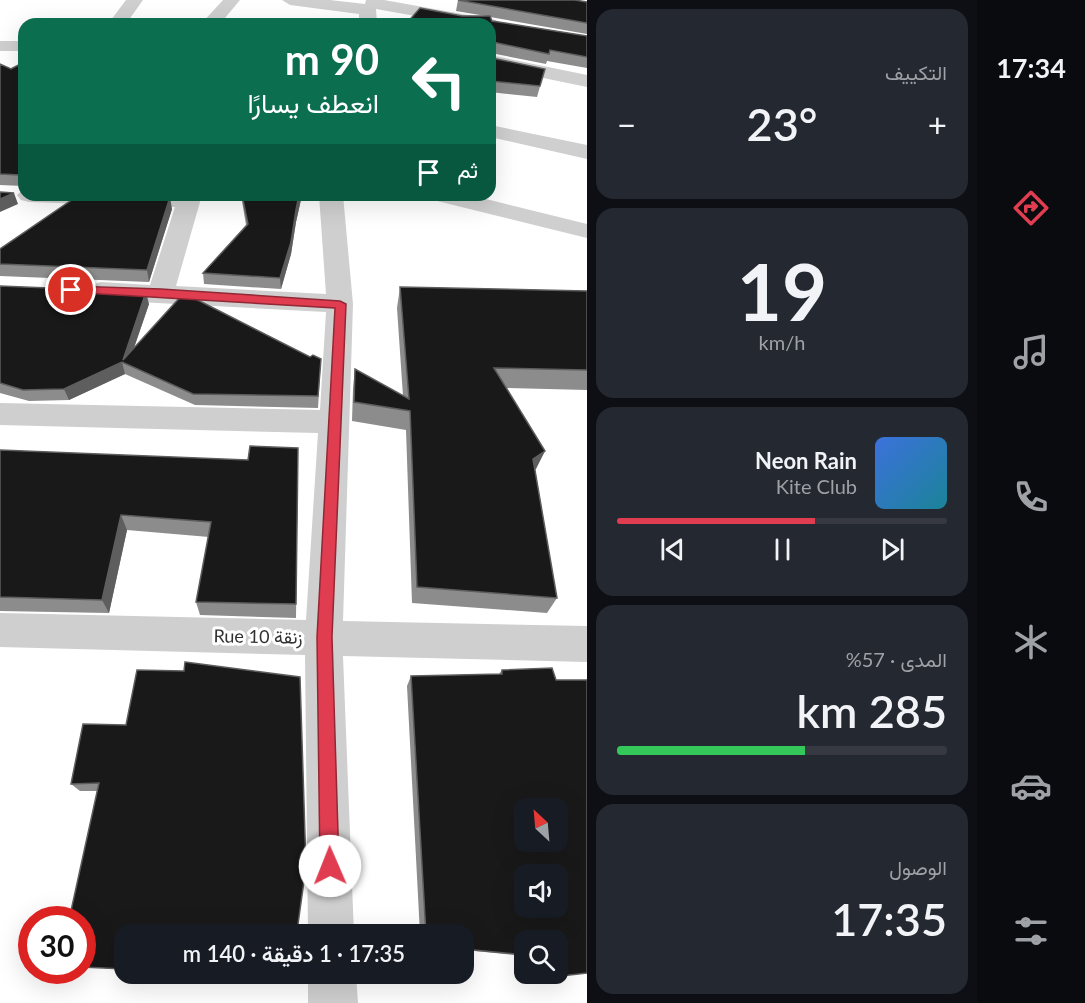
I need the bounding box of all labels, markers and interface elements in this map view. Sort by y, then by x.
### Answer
text: 90 m [285,34,379,84]
icon: left [400,42,478,120]
text: 17:34 [996,51,1066,84]
text: التكييف [885,60,947,84]
text: انعطف يسارًا [247,86,379,119]
text: 23° [747,97,817,151]
text: − [617,104,636,144]
text: + [928,104,947,144]
icon: arrive [412,156,445,189]
text: ثم [457,156,478,183]
icon: directions [1010,187,1052,229]
text: 19 [737,244,827,338]
pin [45,264,96,315]
icon: arrive [54,273,87,306]
text: km/h [759,330,805,354]
icon: music [1010,331,1052,373]
text: Neon Rain [755,447,857,474]
text: Kite Club [776,474,857,498]
icon: phone [1010,476,1052,518]
icon: previous [656,533,689,566]
icon: pause [766,533,799,566]
icon: next [876,533,909,566]
icon: climate [1010,621,1052,663]
street label: Rue 10 زنقة [213,624,303,649]
text: المدى · 57% [846,647,947,671]
text: 285 km [797,684,947,738]
icon: car [1010,765,1052,807]
north arrow [514,798,568,852]
map controls [514,798,568,984]
position arrow [298,834,362,898]
text: الوصول [889,855,947,879]
button: sound [514,864,568,918]
text: 17:35 [831,892,947,946]
speed limit sign: 30 [18,906,96,984]
icon: filters [1010,910,1052,952]
button: search [514,930,568,984]
text: 17:35 · 1 دقيقة · 140 m [183,940,405,967]

